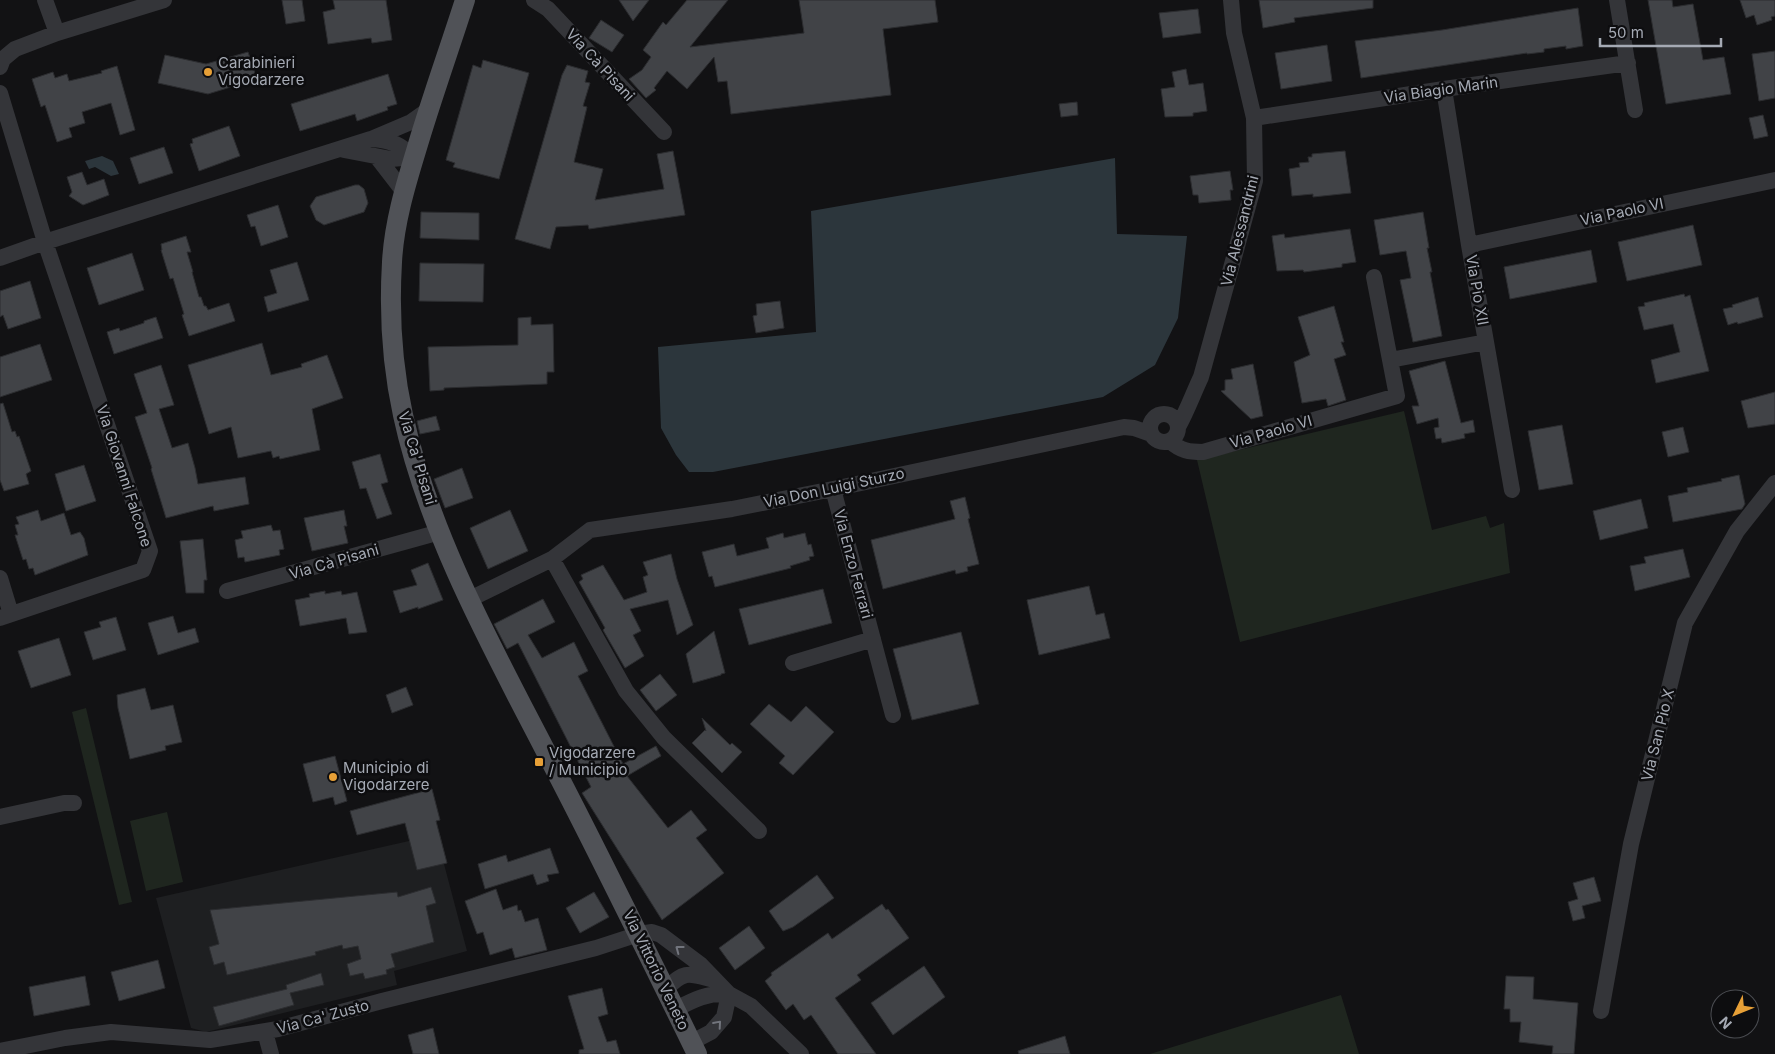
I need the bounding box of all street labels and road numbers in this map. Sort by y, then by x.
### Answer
street label: Via Cà Pisani [562,24,639,105]
street label: Via Biagio Marin [1383,72,1499,107]
street label: Via Alessandrini [1217,173,1262,288]
street label: Via Paolo VI [1578,193,1665,230]
street label: Via Pio XII [1462,253,1493,327]
street label: Via Giovanni Falcone [93,402,156,549]
street label: Via Ca' Pisani [394,409,441,507]
street label: Via Paolo VI [1227,411,1314,452]
street label: Via Don Luigi Sturzo [762,463,906,512]
street label: Via Enzo Ferrari [830,507,877,621]
street label: Via Cà Pisani [287,540,381,583]
street label: Via San Pio X [1637,687,1678,783]
street label: Via Vittorio Veneto [619,907,694,1033]
street label: Via Ca' Zusto [275,995,371,1038]

